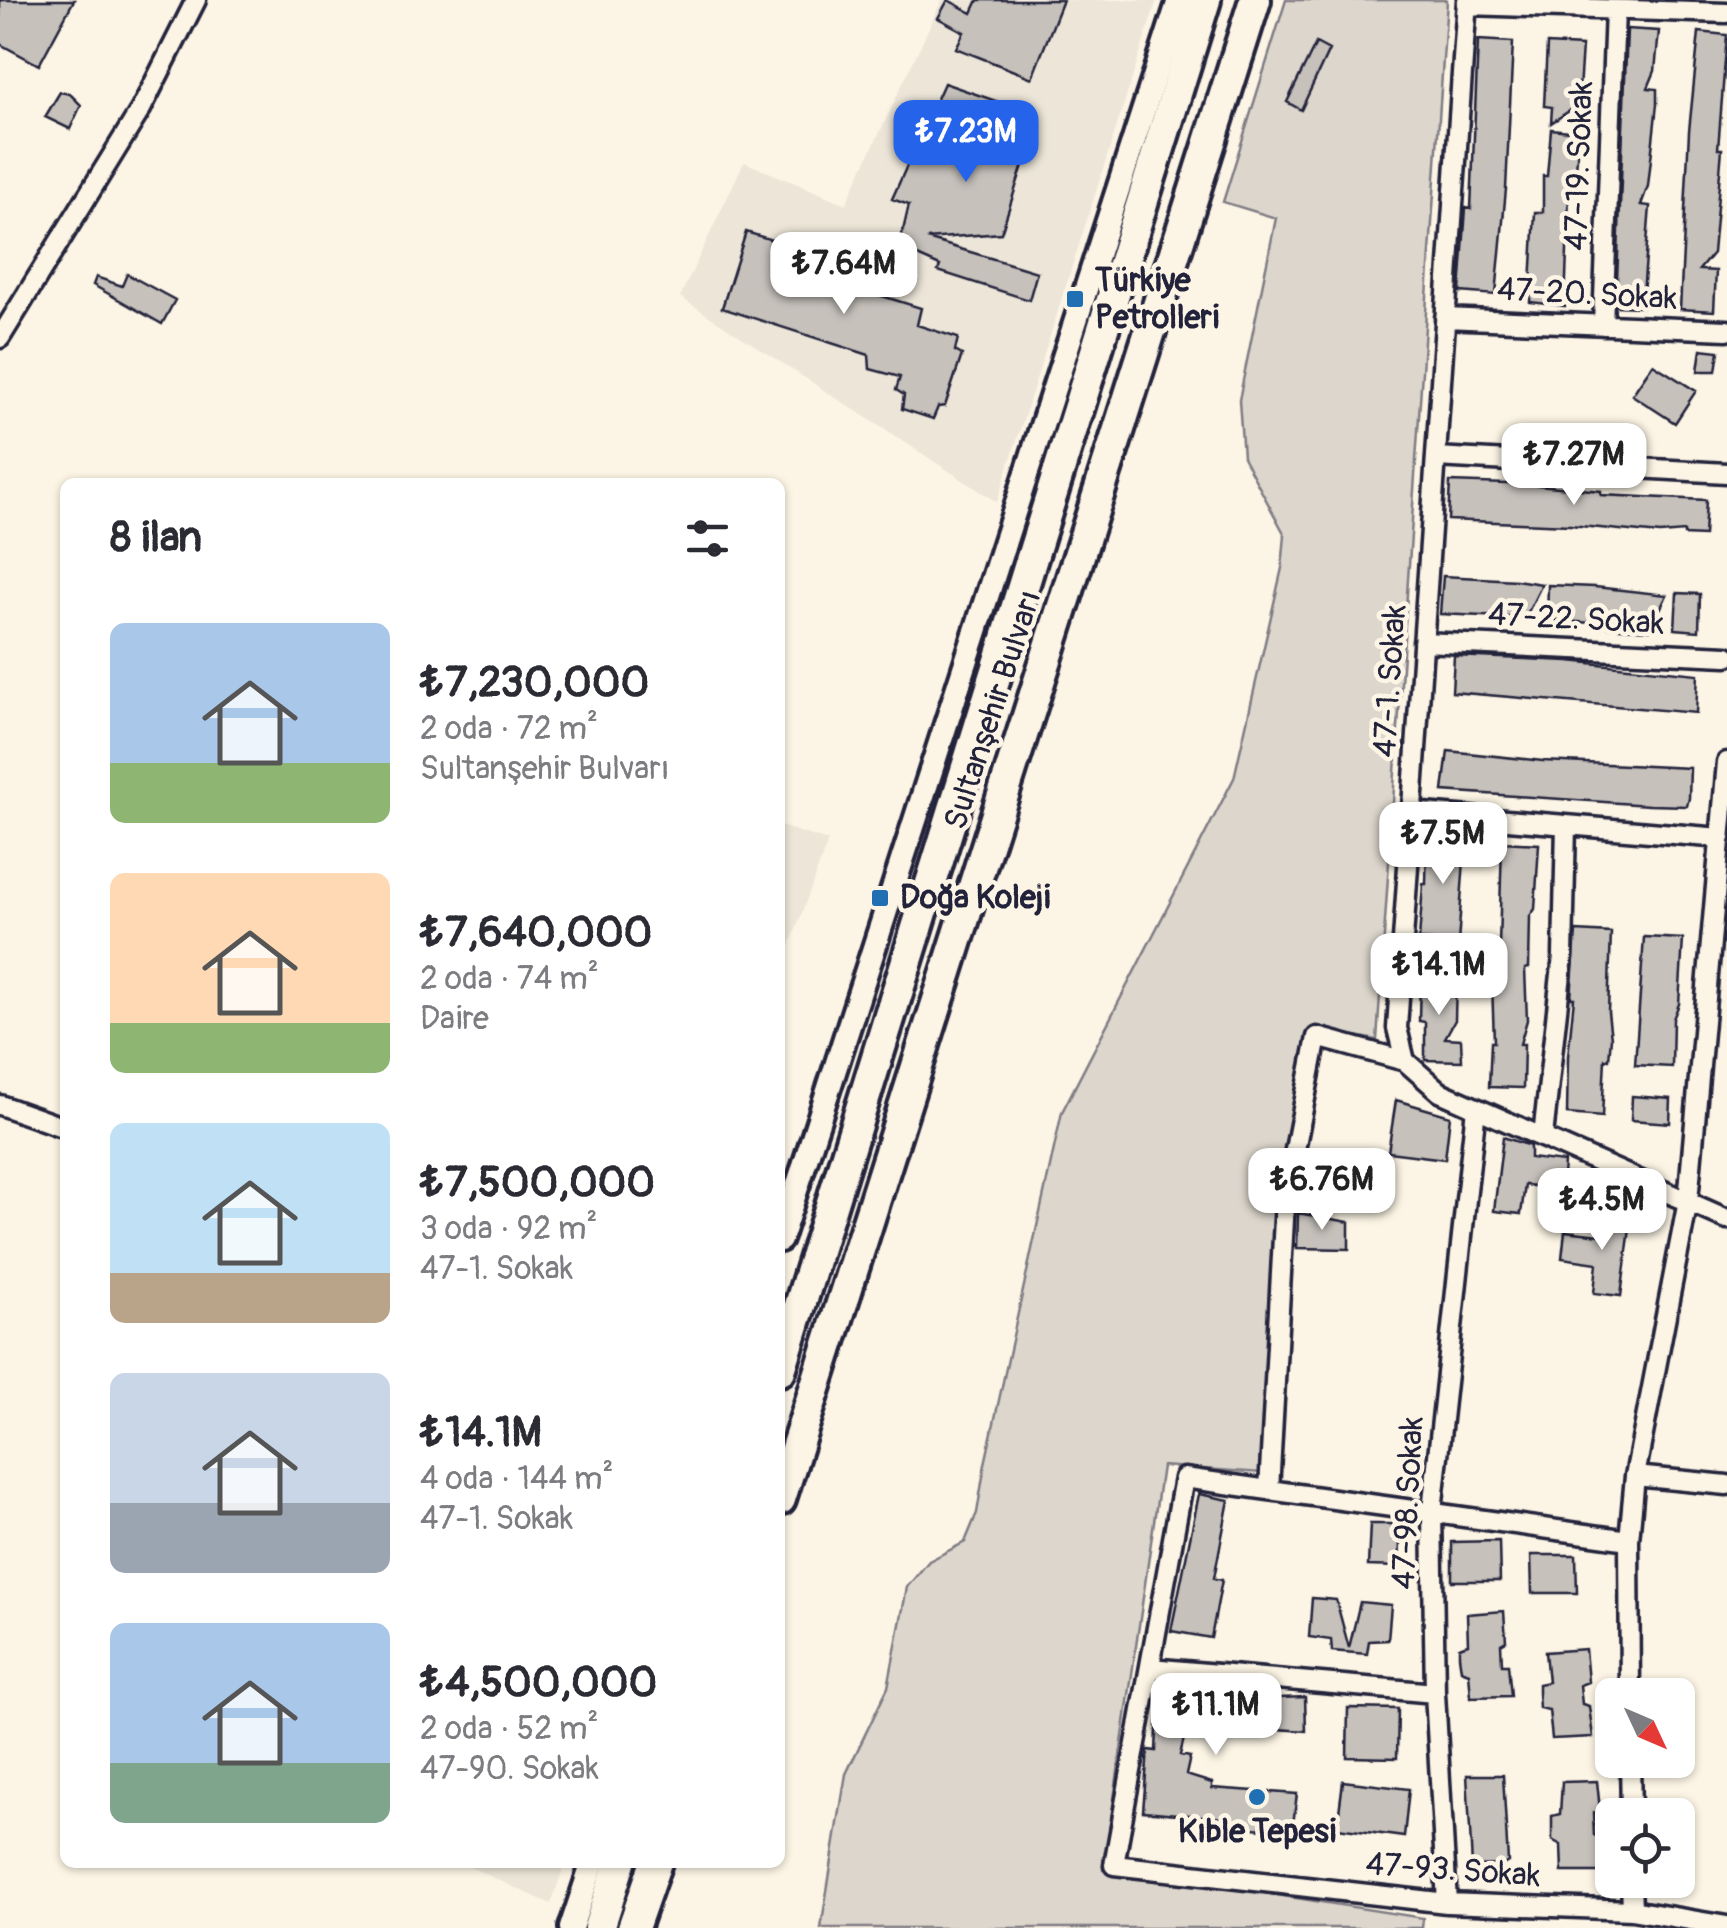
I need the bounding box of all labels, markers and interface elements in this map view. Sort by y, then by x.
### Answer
street label: 47-19. Sokak [1556,81,1602,251]
pin: ₺7.23M [885,100,1047,185]
text: ₺7.23M [916,112,1016,152]
pin: ₺7.64M [763,232,925,317]
text: ₺7.64M [792,244,896,284]
place label: Türkiye Petrolleri [1094,261,1219,338]
street label: 47-20. Sokak [1496,269,1678,319]
marker: Türkiye Petrolleri [1064,288,1086,310]
pin: ₺7.27M [1493,423,1655,508]
text: ₺7.27M [1524,435,1625,475]
icon: filters [680,511,735,566]
text: 8 ilan [110,512,202,564]
street label: Sultanşehir Bulvarı [935,585,1051,835]
street label: 47-22. Sokak [1487,594,1665,644]
street label: 47-1. Sokak [1365,603,1415,759]
text: ₺7,230,000 [420,657,649,709]
icon: home [190,663,310,783]
text: 2 oda · 72 m² [420,709,598,749]
text: Sultanşehir Bulvarı [420,749,669,789]
pin: ₺7.5M [1373,802,1513,887]
text: ₺7.5M [1401,814,1485,854]
place label: Doğa Koleji [900,878,1050,918]
marker: Doğa Koleji [869,887,891,909]
text: ₺7,640,000 [420,907,652,959]
icon: home [190,913,310,1033]
pin: ₺14.1M [1358,933,1520,1018]
text: ₺14.1M [1393,945,1485,985]
text: 2 oda · 74 m² [420,959,599,999]
text: Daire [420,999,489,1039]
pin: ₺6.76M [1241,1148,1403,1233]
text: ₺7,500,000 [420,1157,655,1209]
text: ₺6.76M [1270,1160,1374,1200]
icon: home [190,1163,310,1283]
pin: ₺4.5M [1532,1168,1672,1253]
text: ₺4.5M [1559,1180,1645,1220]
text: 3 oda · 92 m² [420,1209,597,1249]
text: 47-1. Sokak [420,1249,573,1289]
text: ₺14.1M [420,1407,542,1459]
icon: home [190,1413,310,1533]
street label: 47-98. Sokak [1383,1416,1433,1590]
text: 4 oda · 144 m² [420,1459,613,1499]
text: 47-1. Sokak [420,1499,573,1539]
text: ₺4,500,000 [420,1657,657,1709]
icon: home [190,1663,310,1783]
pin: ₺11.1M [1135,1673,1297,1758]
north arrow [1595,1678,1695,1778]
map controls [1595,1678,1695,1898]
text: ₺11.1M [1173,1685,1259,1725]
text: 2 oda · 52 m² [420,1709,598,1749]
text: 47-90. Sokak [420,1749,599,1789]
marker: Kıble Tepesi [1246,1786,1268,1808]
button: locate [1595,1798,1695,1898]
place label: Kıble Tepesi [1178,1812,1336,1852]
street label: 47-93. Sokak [1364,1844,1542,1896]

